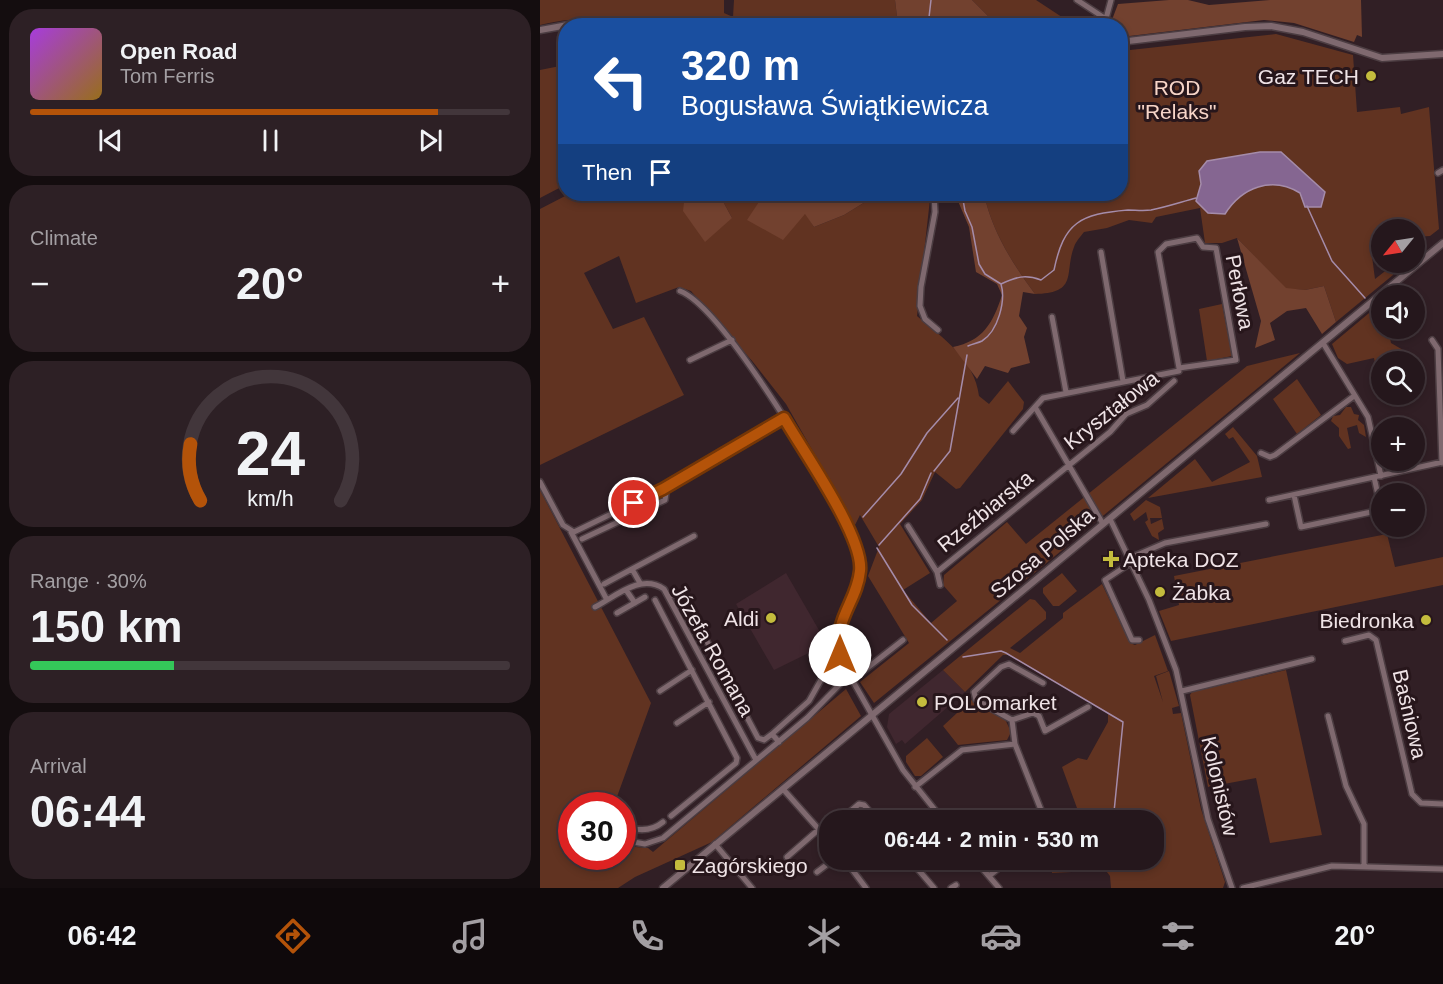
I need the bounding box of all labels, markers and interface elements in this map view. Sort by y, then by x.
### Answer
text: Open Road [120,39,237,64]
icon: left [582,42,660,120]
text: 320 m [681,42,800,89]
text: Tom Ferris [120,65,214,87]
place label: Gaz TECH [1258,65,1359,88]
marker: Gaz TECH [1364,69,1378,83]
park label: ROD "Relaks" [1137,76,1217,123]
text: Bogusława Świątkiewicza [681,91,989,121]
icon: previous [94,124,127,157]
icon: pause [254,124,287,157]
icon: next [414,124,447,157]
icon: arrive [644,156,677,189]
text: Then [582,160,632,185]
north arrow [1371,219,1425,273]
map controls [1371,219,1425,537]
text: Climate [30,227,98,249]
street label: Perłowa [1221,253,1259,332]
text: 20° [236,258,304,309]
text: − [30,265,49,302]
text: + [491,265,510,302]
button: sound [1371,285,1425,339]
button: search [1371,351,1425,405]
street label: Kryształowa [1059,366,1163,454]
button: + [1371,417,1425,471]
text: 24 [235,419,305,488]
street label: Rzeźbiarska [933,466,1037,556]
pin [608,477,659,528]
button: − [1371,483,1425,537]
icon: arrive [617,486,650,519]
text: km/h [247,487,293,511]
street label: Szosa Polska [986,503,1098,603]
place label: Apteka DOZ [1123,548,1239,571]
marker: Apteka DOZ [1104,552,1118,566]
text: Range · 30% [30,570,147,592]
street label: Józefa Romana [667,580,759,720]
place label: Żabka [1172,581,1231,604]
marker: Żabka [1153,585,1167,599]
text: 150 km [30,601,183,652]
place label: Aldi [724,607,759,630]
place label: Biedronka [1319,609,1414,632]
marker: Aldi [764,611,778,625]
marker: Biedronka [1419,613,1433,627]
position arrow [808,623,872,687]
street label: Baśniowa [1389,667,1432,761]
place label: POLOmarket [934,691,1057,714]
marker: POLOmarket [915,695,929,709]
street label: Kolonistów [1197,734,1243,839]
text: Arrival [30,755,87,777]
text: 06:44 [30,786,145,837]
speed limit sign: 30 [558,792,636,870]
text: 06:44 · 2 min · 530 m [884,827,1099,852]
place label: Zagórskiego [692,854,808,877]
marker: Zagórskiego [673,858,687,872]
icon: directions [272,915,314,957]
icon: music [449,915,491,957]
icon: phone [626,915,668,957]
icon: climate [803,915,845,957]
icon: car [980,915,1022,957]
icon: filters [1157,915,1199,957]
text: 06:42 [68,921,137,951]
text: 20° [1335,921,1375,951]

